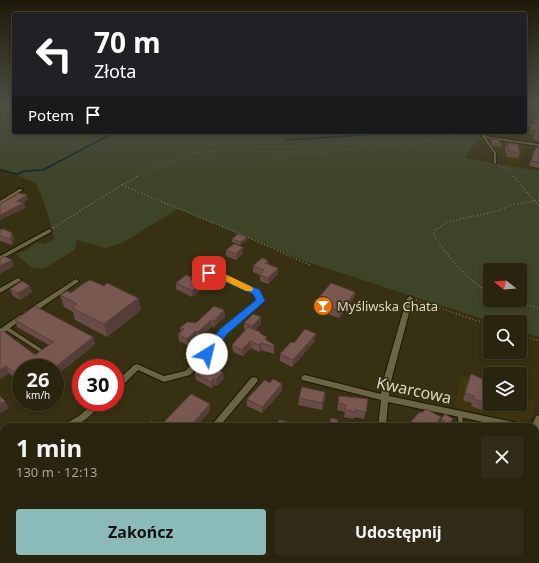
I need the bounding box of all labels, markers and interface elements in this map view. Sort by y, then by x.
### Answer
text: 70 m [94,23,161,61]
icon: left [28,28,80,80]
text: Złota [94,59,136,83]
icon: arrive [82,104,104,126]
text: Potem [28,105,74,125]
pin [192,256,226,290]
icon: arrive [198,262,220,284]
north arrow [483,263,527,307]
map controls [483,263,527,411]
bar icon: Myśliwska Chata [312,295,334,317]
place label: Myśliwska Chata [337,297,438,315]
button: search [483,315,527,359]
position arrow [186,333,228,375]
speed limit sign: 30 [72,359,124,411]
text: 26 [27,366,49,393]
button: layers [483,367,527,411]
street label: Kwarcowa [374,371,454,409]
text: km/h [26,388,50,402]
text: 1 min [16,431,82,464]
button: close [481,436,523,478]
text: 130 m · 12:13 [16,463,97,481]
button: Zakończ [16,509,266,555]
button: Udostępnij [274,509,523,555]

